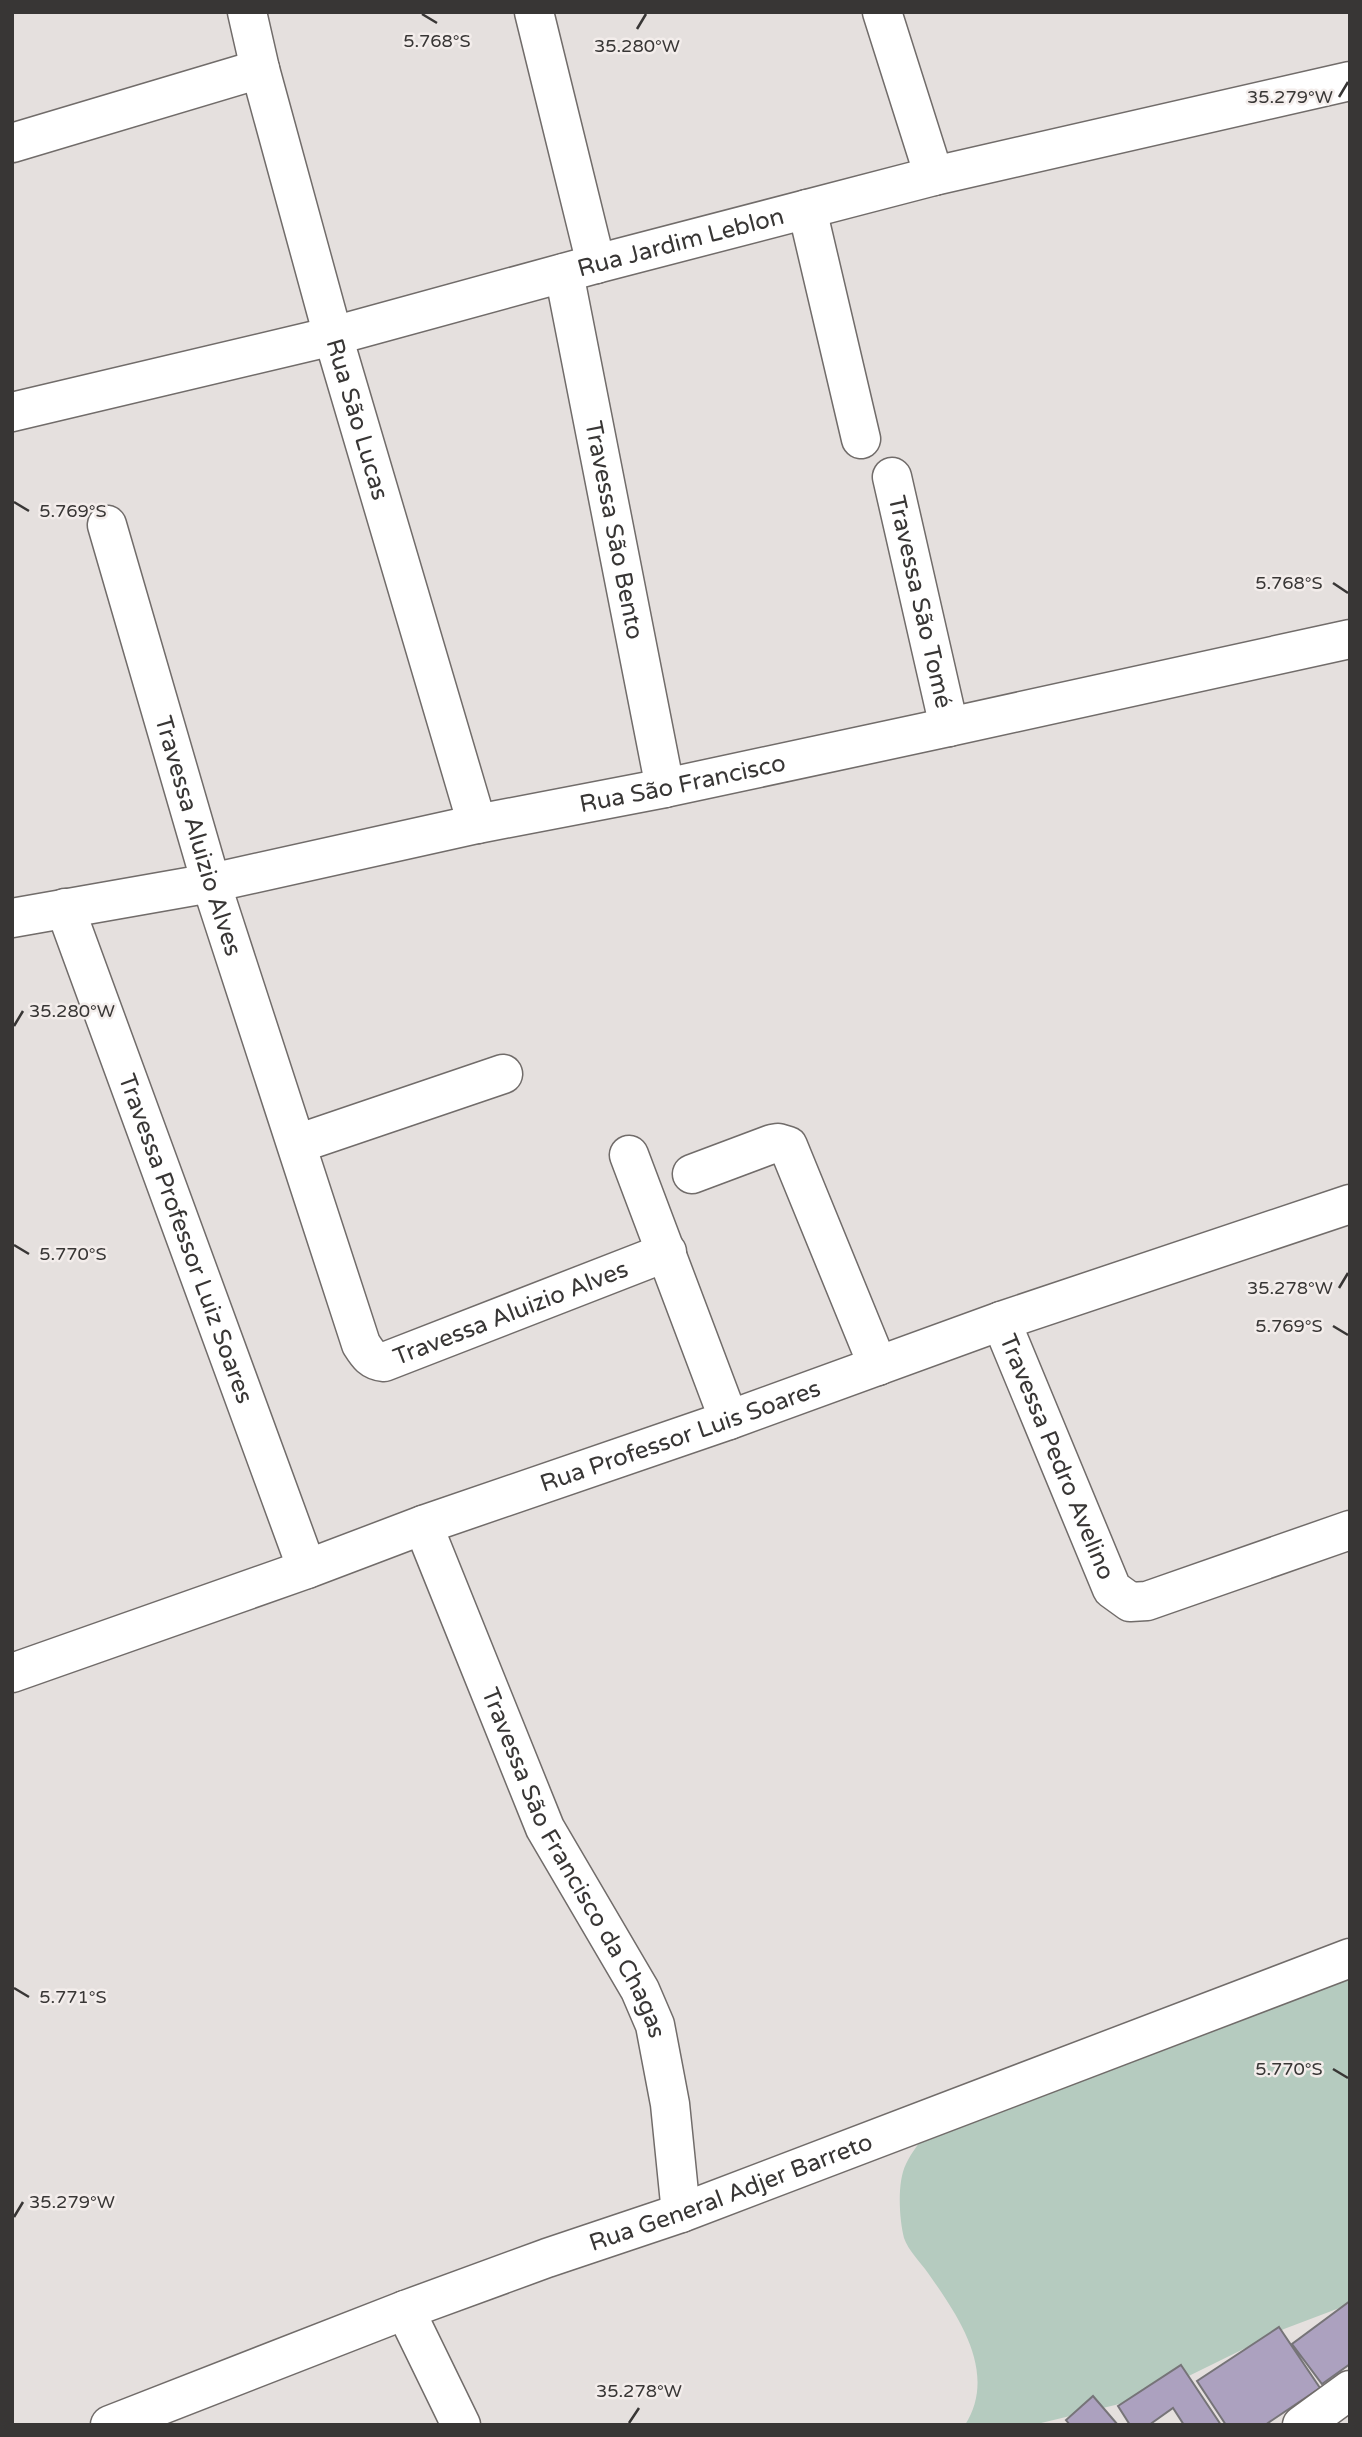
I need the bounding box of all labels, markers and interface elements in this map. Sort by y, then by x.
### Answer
text: 5.768°S [403,30,471,52]
text: 35.280°W [594,35,680,57]
text: 35.279°W [1247,86,1333,108]
street label: Rua Jardim Leblon [574,202,787,283]
street label: Rua São Lucas [320,335,395,503]
street label: Travessa São Bento [578,419,650,642]
street label: Travessa São Tomé [882,493,958,711]
text: 5.769°S [39,500,107,522]
text: 5.768°S [1255,572,1323,594]
street label: Travessa Aluizio Alves [148,713,248,960]
street label: Rua São Francisco [577,749,788,819]
text: 35.280°W [29,1000,115,1022]
street label: Travessa Professor Luiz Soares [112,1070,259,1407]
text: 5.770°S [39,1243,107,1265]
street label: Travessa Aluizio Alves [389,1255,632,1372]
text: 35.278°W [1247,1277,1333,1299]
text: 5.769°S [1255,1315,1323,1337]
street label: Travessa Pedro Avelino [993,1330,1121,1584]
street label: Rua Professor Luis Soares [536,1374,824,1499]
street label: Travessa São Francisco da Chagas [475,1684,671,2040]
text: 5.771°S [39,1986,107,2008]
text: 5.770°S [1255,2058,1323,2080]
street label: Rua General Adjer Barreto [585,2127,877,2258]
text: 35.279°W [29,2191,115,2213]
text: 35.278°W [596,2380,682,2402]

